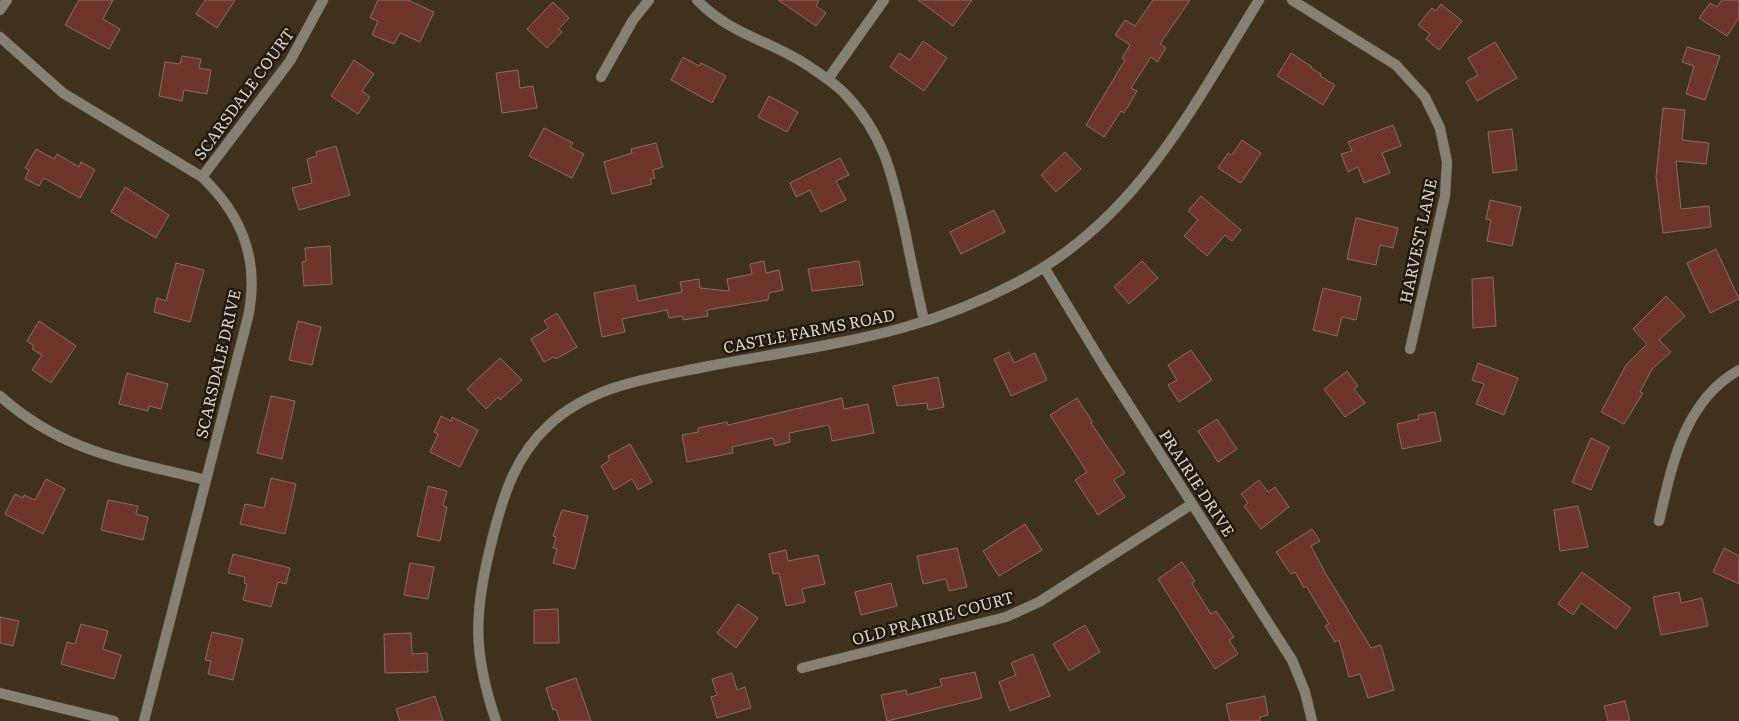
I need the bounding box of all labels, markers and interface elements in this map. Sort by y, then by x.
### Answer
street label: SCARSDALE COURT [187,22,300,164]
street label: HARVEST LANE [1392,176,1442,305]
street label: SCARSDALE DRIVE [188,287,246,441]
street label: CASTLE FARMS ROAD [721,302,897,358]
street label: PRAIRIE DRIVE [1154,424,1242,541]
street label: OLD PRAIRIE COURT [849,584,1017,650]

